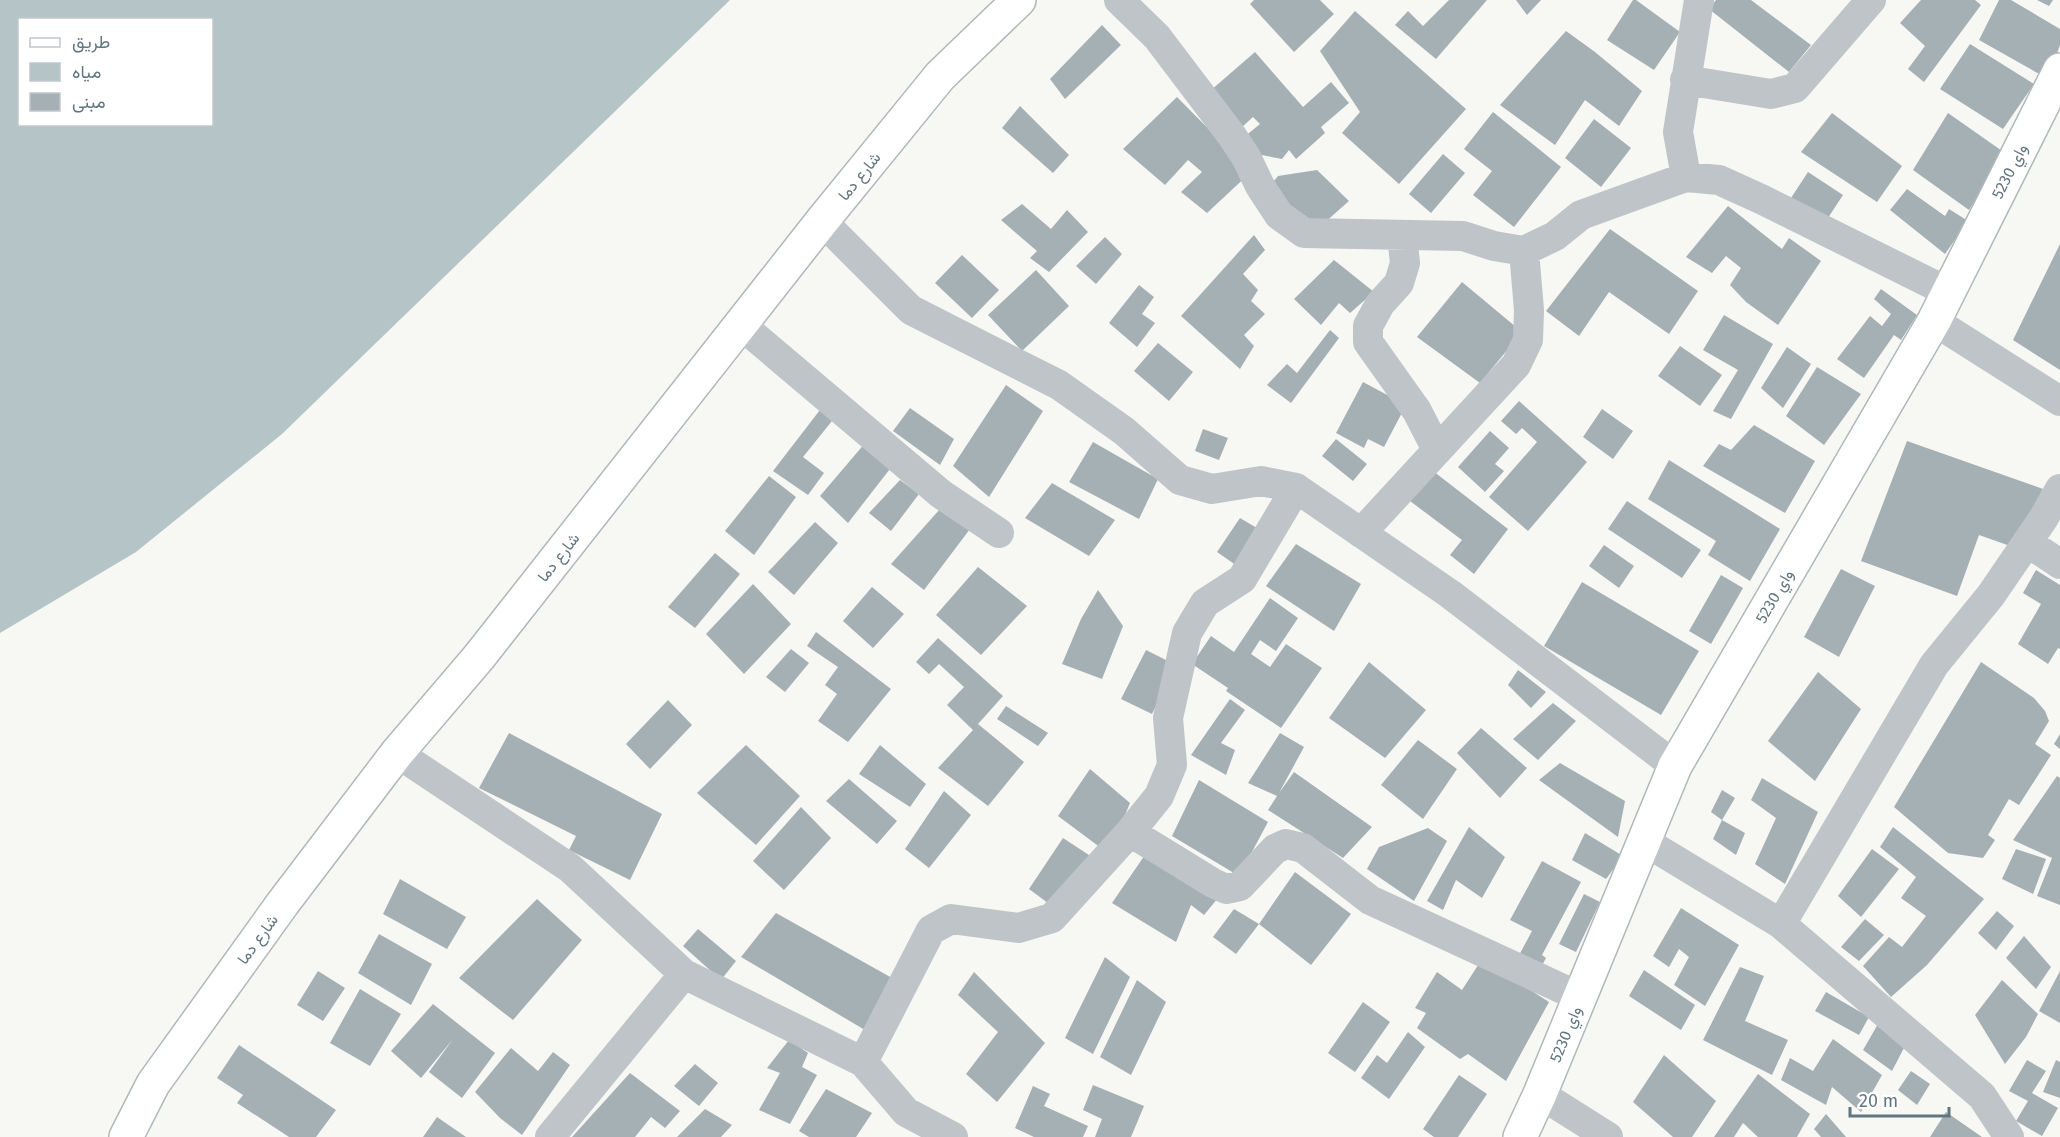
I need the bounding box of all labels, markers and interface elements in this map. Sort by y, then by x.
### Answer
legend [18,18,213,126]
text: طريق [72,31,110,53]
text: مياه [72,61,101,83]
text: مبنى [72,91,106,113]
street label: واي 5230 [1988,141,2035,204]
street label: شارع دما [834,148,886,206]
street label: شارع دما [533,529,585,587]
street label: واي 5230 [1751,566,1801,629]
street label: شارع دما [233,911,283,969]
street label: واي 5230 [1546,1003,1589,1067]
scale bar [1850,1080,1949,1118]
text: 20 m [1859,1090,1898,1112]

